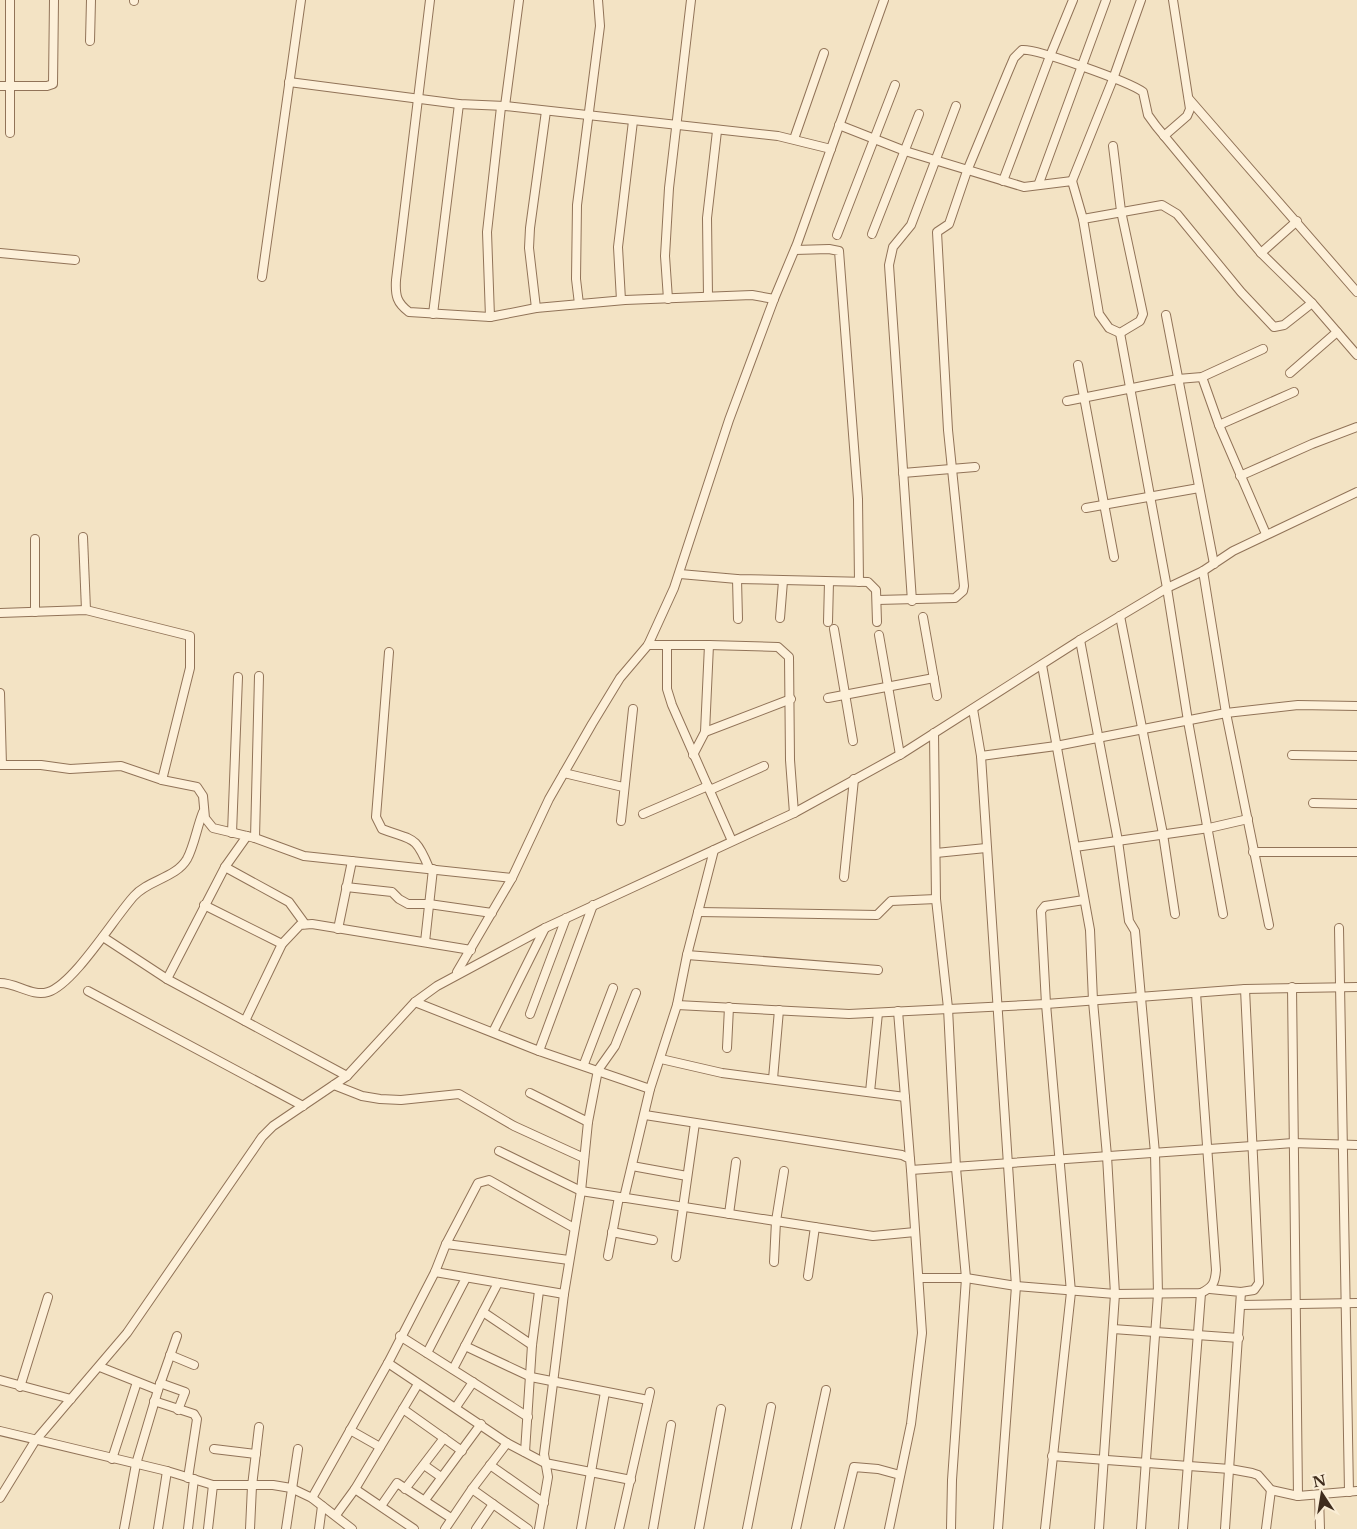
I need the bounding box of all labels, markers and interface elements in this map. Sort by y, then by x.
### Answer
north arrow [1297,1469,1347,1519]
text: N [1311,1471,1328,1491]

